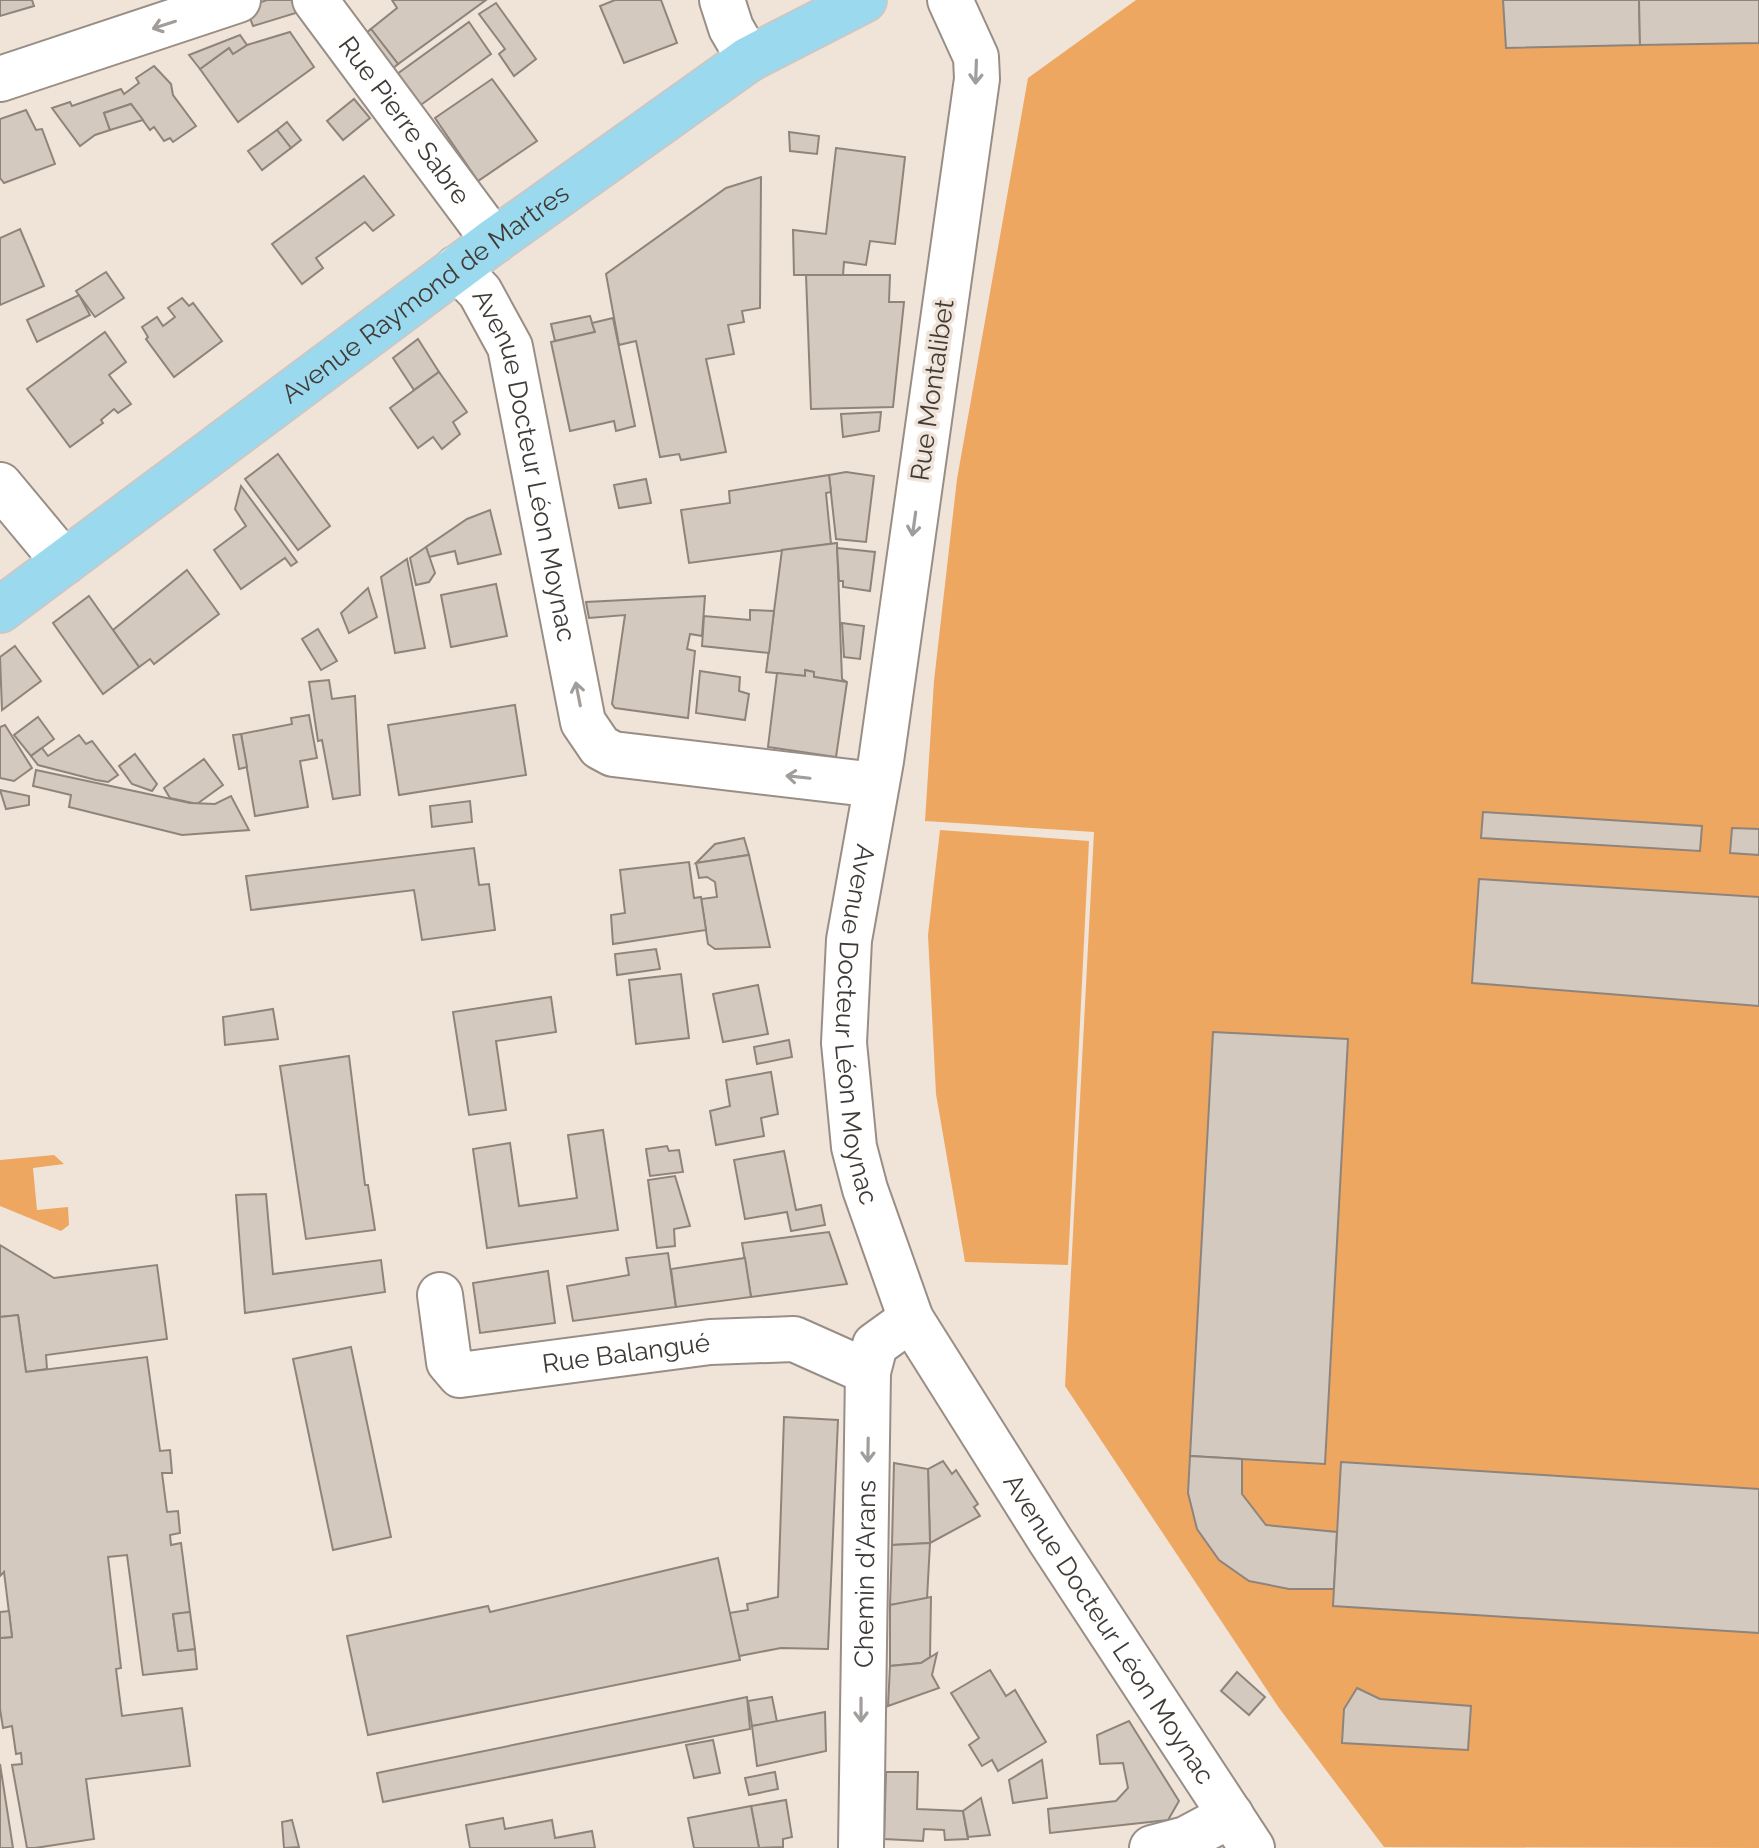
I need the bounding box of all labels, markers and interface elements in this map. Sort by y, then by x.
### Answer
one-way arrow [152,18,177,33]
street label: Rue Pierre Sabre [332,31,476,210]
one-way arrow [968,58,983,85]
street label: Avenue Raymond de Martres [276,178,574,409]
street label: Avenue Docteur Léon Moynac [466,284,582,644]
street label: Rue Montalibet [904,297,960,483]
one-way arrow [906,510,921,536]
one-way arrow [570,682,585,707]
one-way arrow [785,769,812,784]
street label: Avenue Docteur Léon Moynac [829,842,884,1209]
street label: Rue Balangué [540,1327,712,1379]
one-way arrow [860,1436,875,1463]
street label: Avenue Docteur Léon Moynac [997,1469,1221,1789]
street label: Chemin d'Arans [849,1480,881,1668]
one-way arrow [853,1696,869,1723]

